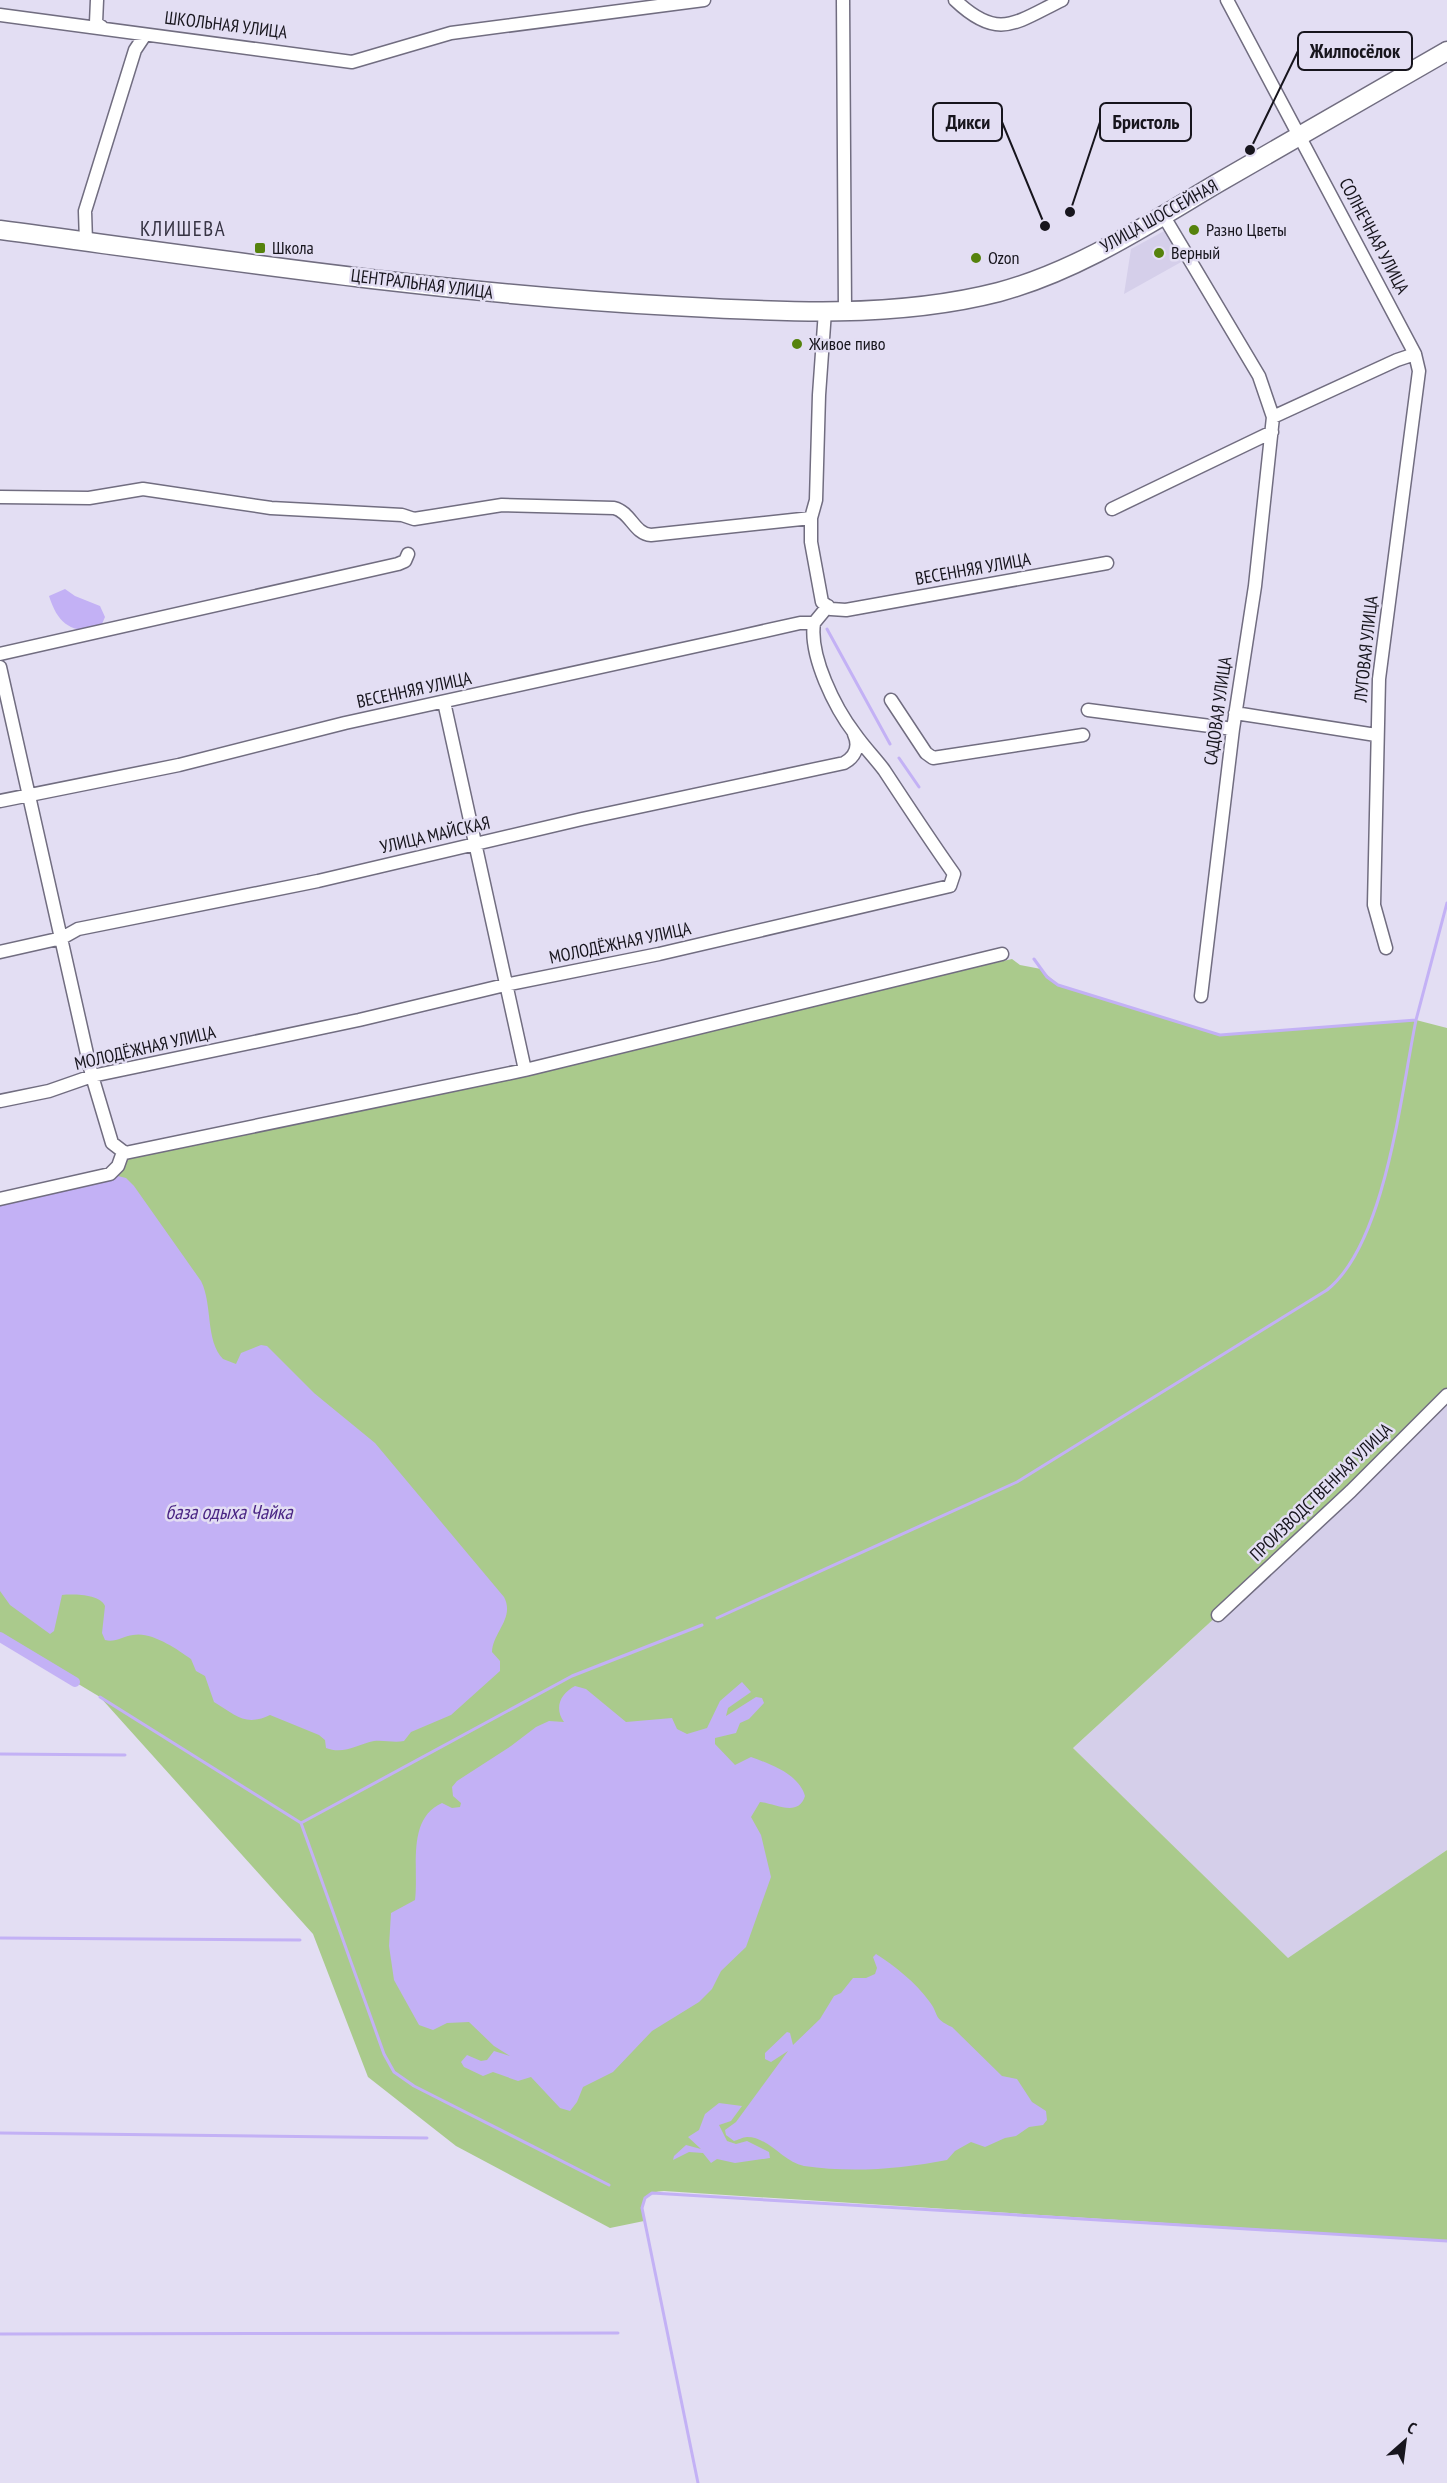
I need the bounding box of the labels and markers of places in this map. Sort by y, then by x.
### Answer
callout: Жилпосёлок [1298,32,1412,70]
callout: Дикси [933,103,1002,141]
callout: Бристоль [1100,103,1191,141]
place label: Разно Цветы [1206,218,1287,241]
marker: Разно Цветы [1187,223,1201,237]
place label: Школа [272,236,314,259]
marker: Школа [253,241,267,255]
place label: Верный [1171,241,1220,264]
place label: Ozon [988,246,1020,269]
marker: Верный [1152,246,1166,260]
marker: Ozon [969,251,983,265]
place label: Живое пиво [808,332,886,355]
marker: Живое пиво [790,337,804,351]

